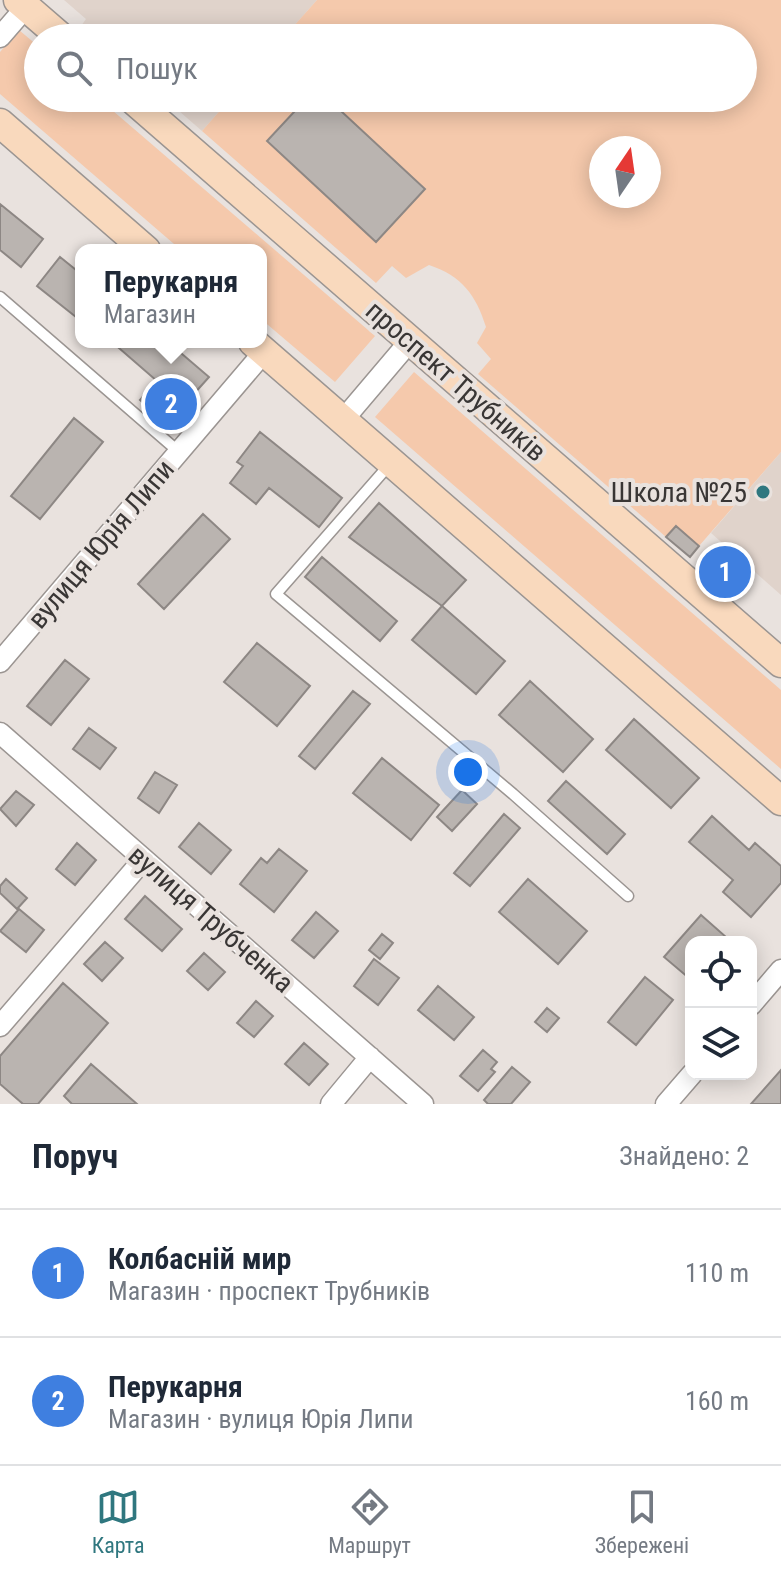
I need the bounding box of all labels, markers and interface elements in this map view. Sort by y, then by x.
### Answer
search box [24,24,757,112]
icon: search [52,46,96,90]
text: Пошук [116,51,198,86]
north arrow [589,136,661,208]
popup [75,244,267,348]
text: Перукарня [104,264,238,299]
street label: проспект Трубників [359,294,553,468]
text: Магазин [104,299,196,329]
pin: 2 [145,374,197,434]
street label: вулиця Юрія Липи [21,453,181,635]
place label: Школа №25 [611,476,747,509]
marker: Школа №25 [754,483,772,501]
pin: 1 [699,542,751,602]
your location [448,752,488,792]
street label: вулиця Трубченка [122,838,300,1000]
map controls [685,936,757,1080]
button: locate [685,936,757,1008]
button: layers [685,1008,757,1080]
text: Поруч [32,1136,118,1176]
text: Знайдено: 2 [619,1141,749,1171]
text: Колбасній мир [108,1241,291,1276]
text: 1 [51,1258,65,1288]
text: 110 m [685,1258,749,1288]
text: Магазин · проспект Трубників [108,1276,430,1306]
text: Перукарня [108,1369,243,1404]
text: 2 [51,1386,65,1416]
text: 160 m [685,1386,749,1416]
text: Магазин · вулиця Юрія Липи [108,1404,414,1434]
tab: Карта [92,1485,144,1558]
tab: Маршрут [328,1485,411,1558]
tab: Збережені [595,1485,689,1558]

